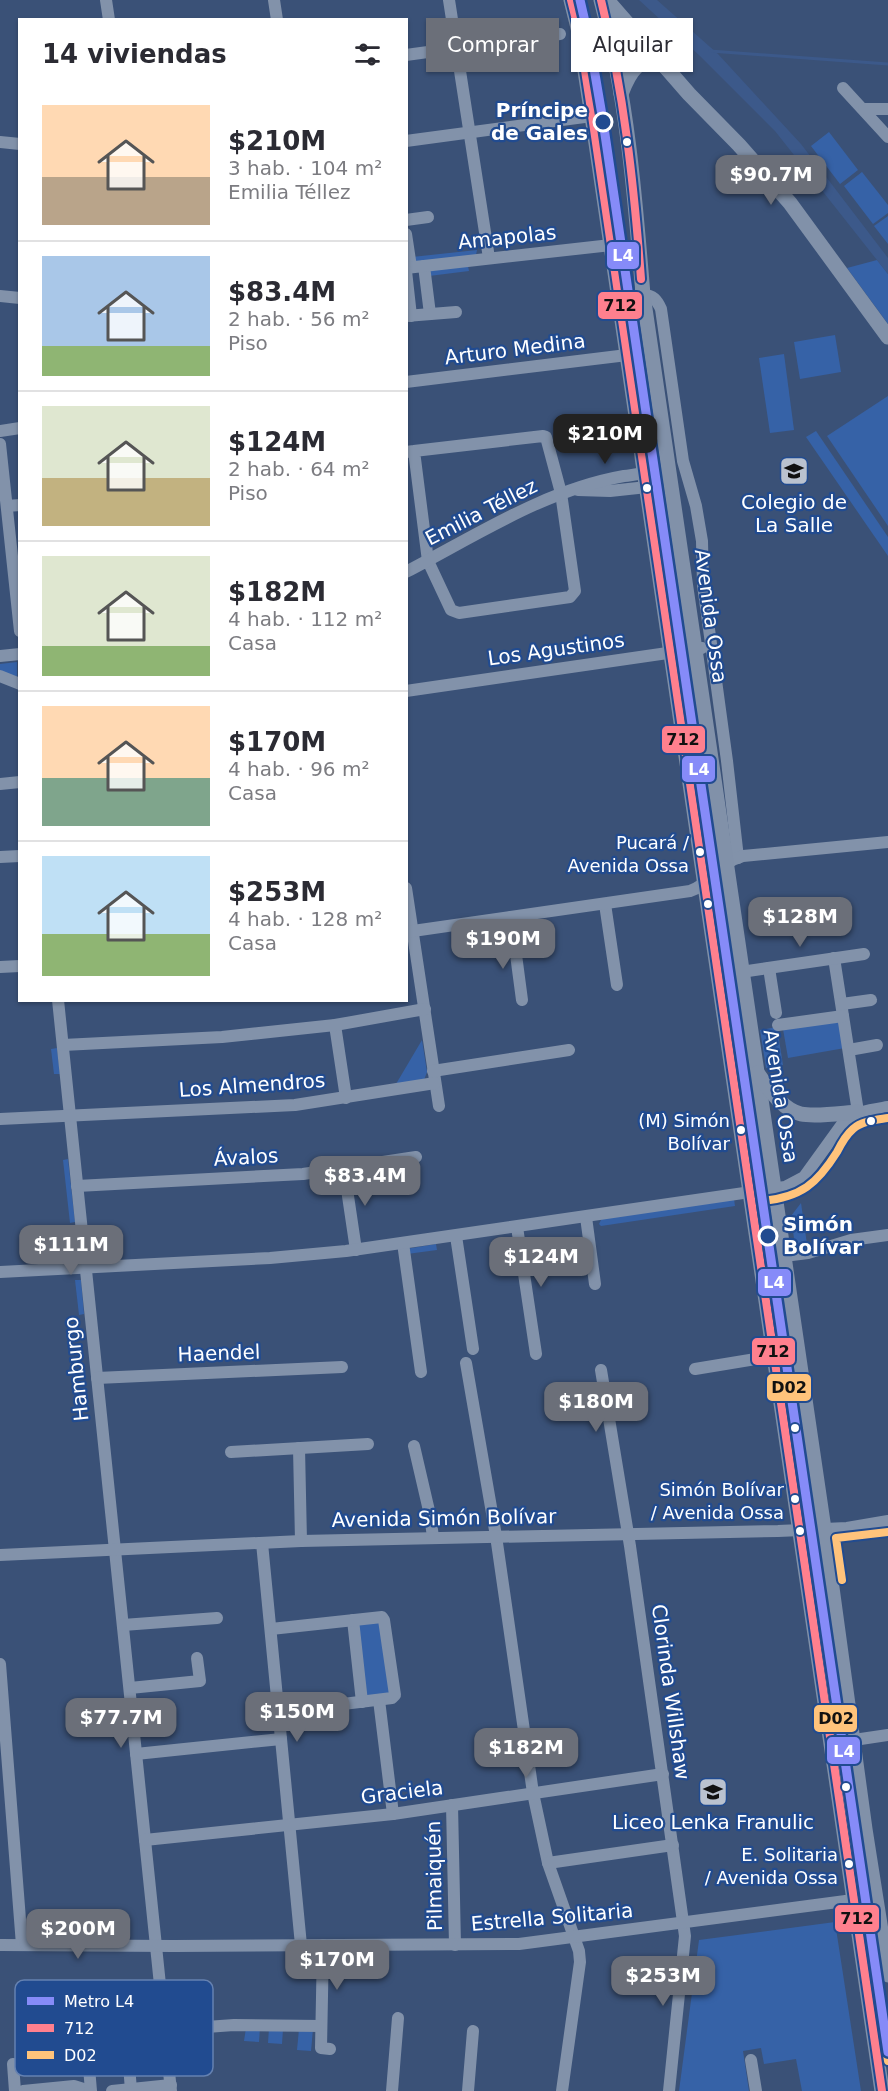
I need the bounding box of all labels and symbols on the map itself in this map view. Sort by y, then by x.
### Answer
place label: Príncipe de Gales [491,98,588,145]
marker: Príncipe de Gales [593,112,613,132]
unlabelled marker [621,136,633,148]
pin: $90.7M [722,155,820,206]
street label: Amapolas [457,220,557,254]
line badge: L4 [606,241,640,270]
text: L4 [612,246,634,265]
line badge: 712 [597,291,643,320]
text: 712 [603,296,637,315]
street label: Arturo Medina [443,328,587,370]
pin: $210M [563,414,647,465]
school or university icon: Colegio de La Salle [778,455,810,487]
street label: Emilia Téllez [421,474,541,550]
unlabelled marker [641,482,653,494]
place label: Colegio de La Salle [741,490,847,537]
street label: Avenida Ossa [690,547,732,685]
street label: Los Agustinos [486,628,626,670]
line badge: 712 [661,725,706,754]
text: 712 [666,730,700,749]
line badge: L4 [681,755,716,783]
text: L4 [688,760,710,779]
place label: Pucará / Avenida Ossa [567,832,690,876]
marker: Pucará / Avenida Ossa [694,846,706,858]
pin: $128M [758,897,842,948]
unlabelled marker [702,898,714,910]
pin: $190M [461,919,545,970]
street label: Avenida Ossa [759,1027,803,1165]
street label: Los Almendros [178,1068,326,1102]
place label: (M) Simón Bolívar [638,1110,731,1154]
unlabelled marker [865,1115,877,1127]
marker: (M) Simón Bolívar [735,1124,747,1136]
street label: Ávalos [213,1143,279,1171]
pin: $83.4M [316,1156,414,1207]
place label: Simón Bolívar [783,1212,862,1259]
pin: $111M [29,1225,113,1276]
marker: Simón Bolívar [758,1226,778,1246]
pin: $124M [499,1237,583,1288]
line badge: L4 [757,1268,792,1297]
text: L4 [763,1273,785,1292]
street label: Hamburgo [59,1316,93,1422]
line badge: 712 [751,1337,796,1366]
street label: Haendel [177,1340,261,1366]
text: 712 [756,1342,790,1361]
line badge: D02 [766,1373,812,1402]
text: D02 [771,1378,807,1397]
pin: $180M [554,1382,638,1433]
unlabelled marker [789,1422,801,1434]
place label: Simón Bolívar / Avenida Ossa [651,1479,785,1523]
marker: Simón Bolívar / Avenida Ossa [789,1493,801,1505]
street label: Avenida Simón Bolívar [332,1504,557,1532]
unlabelled marker [794,1525,806,1537]
street label: Clorinda Willshaw [647,1603,695,1781]
pin: $150M [255,1692,339,1743]
pin: $77.7M [72,1698,170,1749]
line badge: D02 [813,1704,858,1733]
text: D02 [818,1709,854,1728]
pin: $182M [484,1728,568,1779]
line badge: L4 [826,1736,861,1765]
text: L4 [833,1742,855,1761]
street label: Graciela [360,1775,444,1809]
school or university icon: Liceo Lenka Franulic [697,1776,729,1808]
unlabelled marker [840,1781,852,1793]
place label: Liceo Lenka Franulic [612,1810,814,1834]
street label: Pilmaiquén [421,1821,447,1931]
place label: E. Solitaria / Avenida Ossa [705,1844,838,1888]
marker: E. Solitaria / Avenida Ossa [843,1858,855,1870]
street label: Estrella Solitaria [470,1898,634,1936]
line badge: 712 [834,1904,880,1933]
pin: $200M [36,1909,120,1960]
text: 712 [840,1909,874,1928]
pin: $170M [295,1940,379,1991]
pin: $253M [621,1956,705,2007]
legend [15,1980,213,2076]
text: Metro L4 [64,1992,134,2011]
text: 712 [64,2019,95,2038]
text: D02 [64,2046,97,2065]

